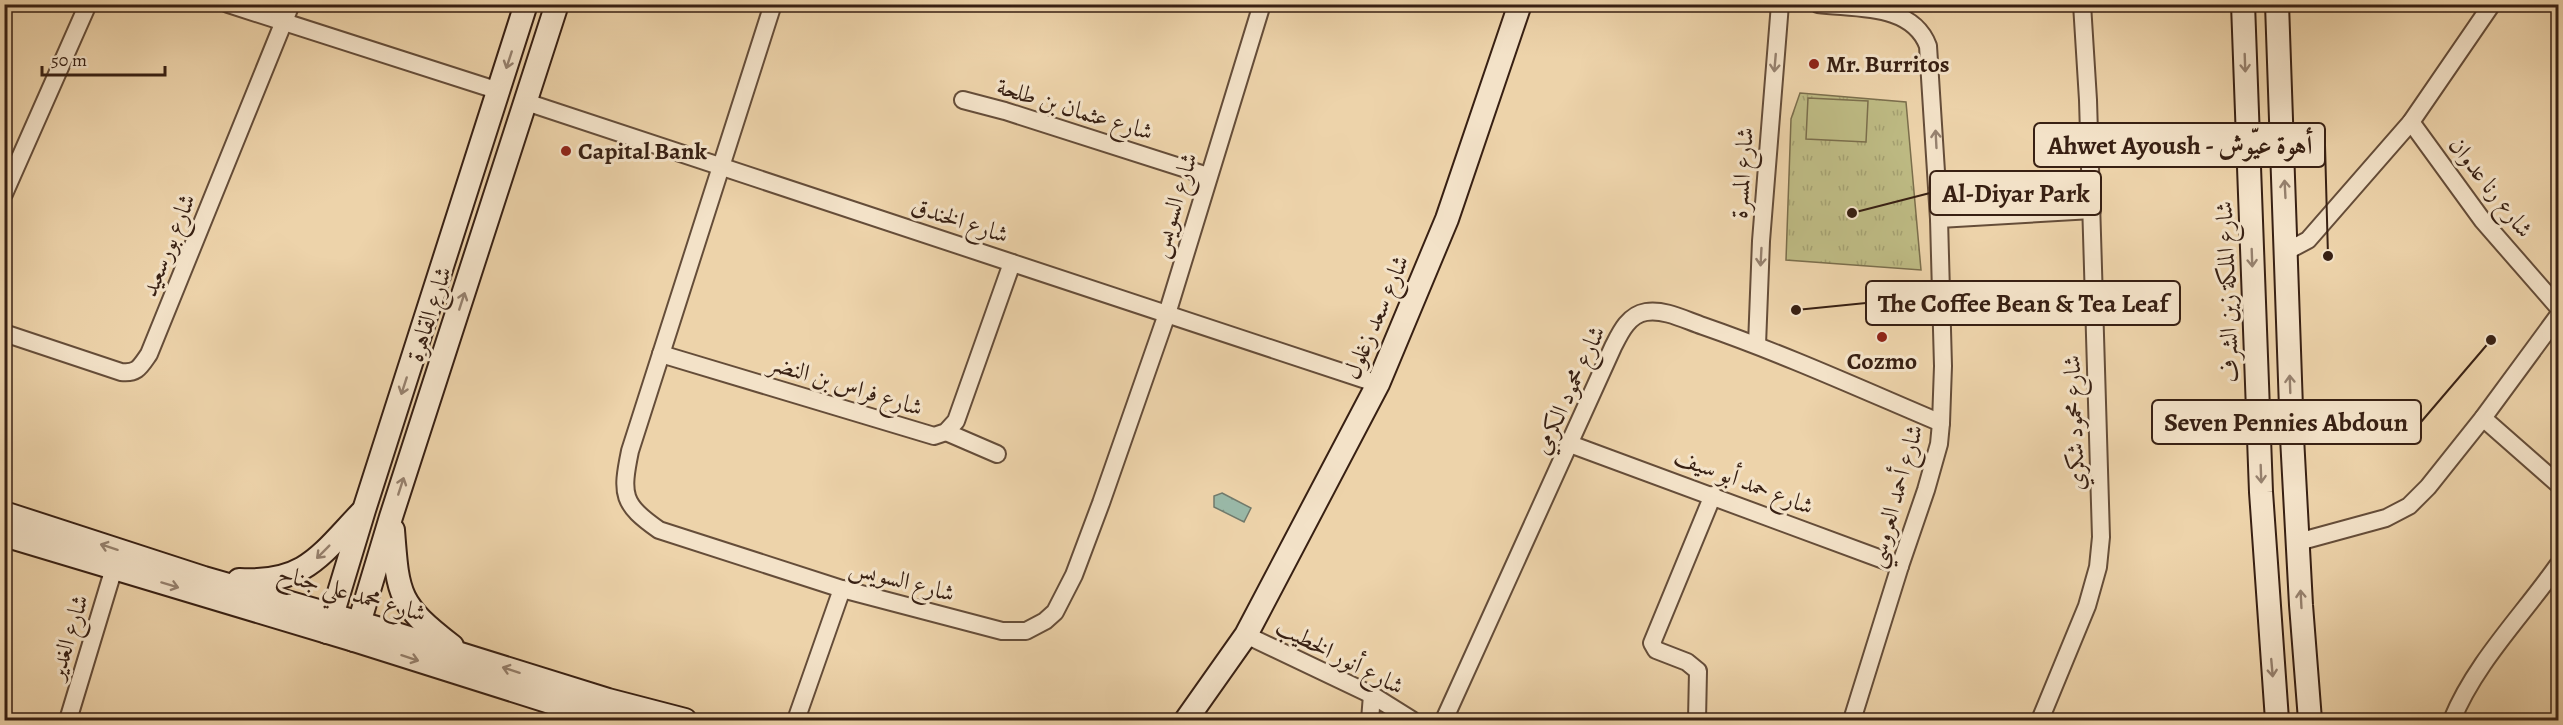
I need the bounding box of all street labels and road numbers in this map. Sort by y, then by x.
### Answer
street label: شارع عثمان بن طلحة [992,70,1157,152]
street label: شارع المسرة [1723,126,1765,220]
street label: شارع رنا عدوان [2438,130,2541,247]
street label: شارع السويس [1143,149,1209,263]
street label: شارع بورسعيد [133,189,207,303]
street label: شارع الخندق [906,189,1013,255]
street label: شارع الملكة زين الشرف [2208,200,2250,383]
street label: شارع سعد زغلول [1335,250,1420,386]
street label: شارع القاهرة [399,262,463,367]
street label: شارع محمود الكرمي [1525,321,1616,461]
street label: شارع فراس بن النضر [761,346,927,427]
street label: شارع محمود شكري [2056,355,2096,491]
street label: شارع أحمد العروسي [1858,420,1936,573]
street label: شارع حمد أبو سيف [1668,439,1819,526]
street label: شارع السويس [845,551,958,613]
street label: شارع محمد علي جناح [272,557,430,636]
street label: شارع الغدير [39,591,100,687]
street label: شارع أنور الخطيب [1269,609,1410,706]

